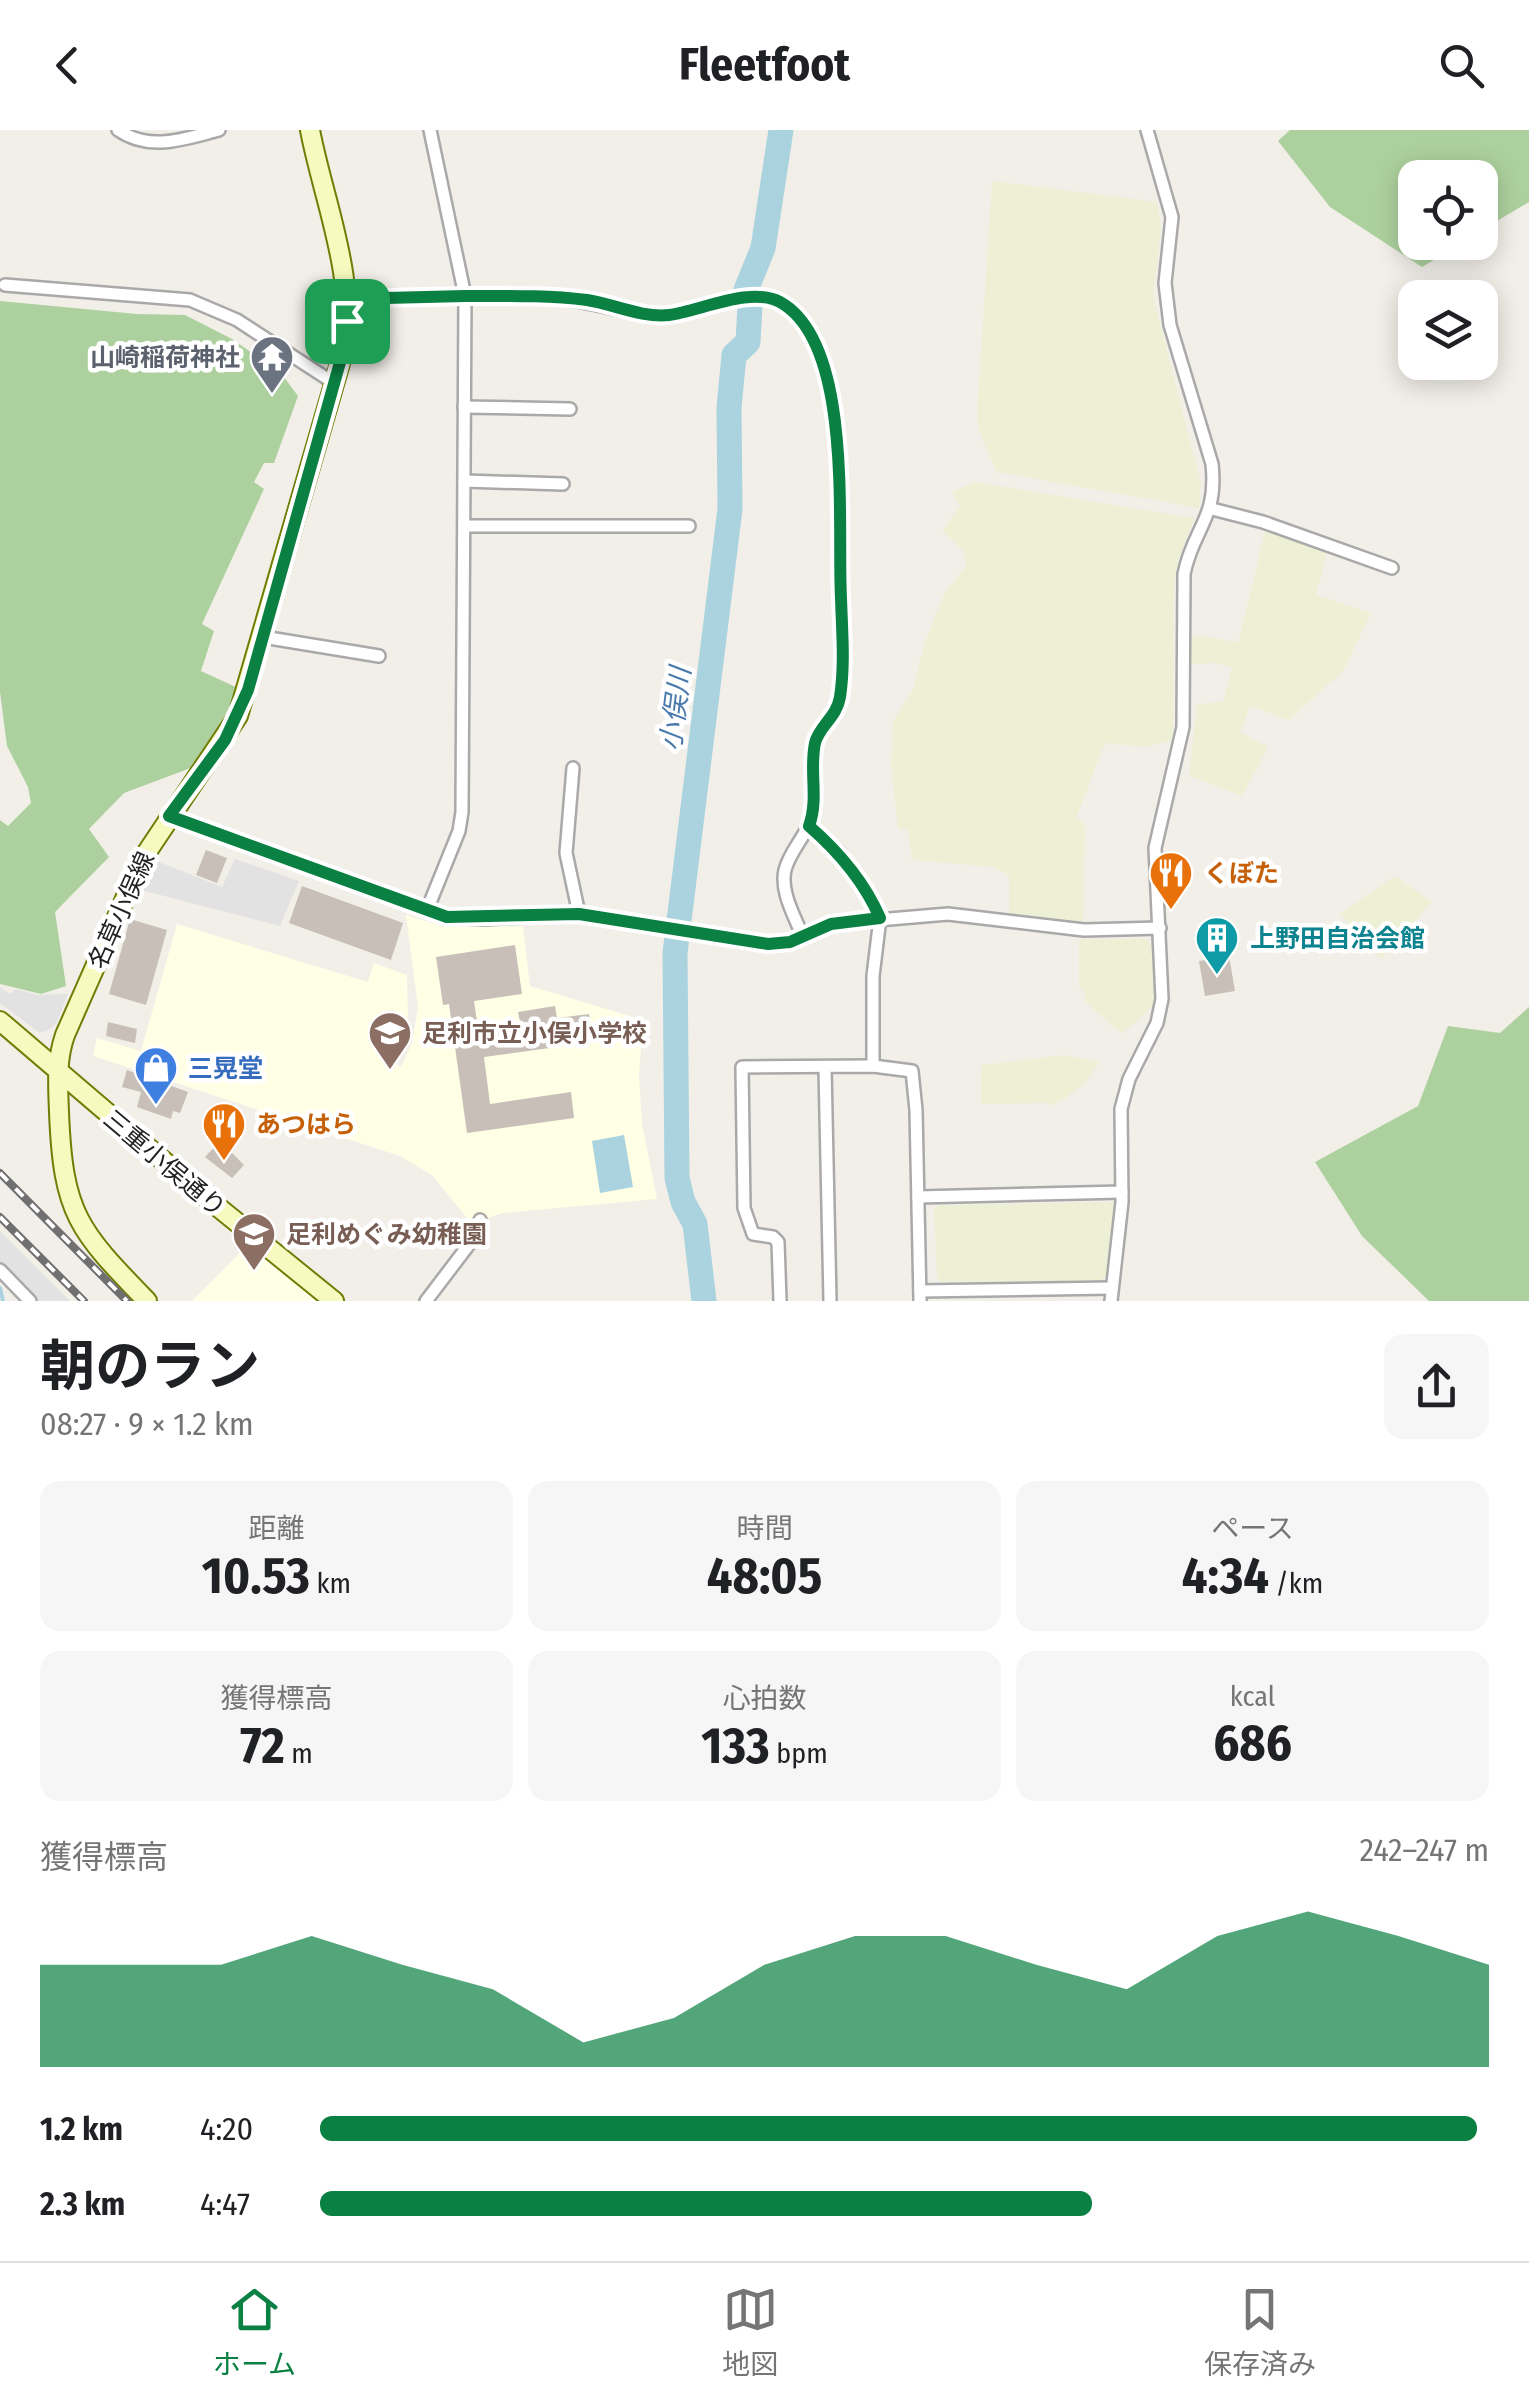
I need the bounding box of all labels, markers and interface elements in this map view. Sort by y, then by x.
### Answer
icon: back [40,38,95,93]
text: Fleetfoot [679,38,850,92]
icon: search [1434,38,1489,93]
map controls [1398,160,1498,380]
button: locate [1398,160,1498,260]
pin [305,279,390,364]
button: layers [1398,280,1498,380]
icon: arrive [320,294,375,349]
temple icon: 山崎稲荷神社 [249,334,295,395]
place label: 山崎稲荷神社 [90,343,240,373]
water label: 小俣川 [654,662,697,753]
street label: 名草小俣線 [83,847,161,974]
restaurant icon: くぼた [1148,850,1194,911]
place label: くぼた [1204,859,1279,889]
building icon: 上野田自治会館 [1194,915,1240,976]
place label: 上野田自治会館 [1250,924,1425,954]
school or university icon: 足利市立小俣小学校 [367,1010,413,1071]
place label: 足利市立小俣小学校 [422,1019,647,1049]
shop icon: 三晃堂 [133,1045,179,1106]
place label: 三晃堂 [188,1054,263,1084]
restaurant icon: あつはら [201,1101,247,1162]
street label: 三重小俣通り [97,1104,231,1223]
place label: あつはら [256,1110,356,1140]
school or university icon: 足利めぐみ幼稚園 [231,1211,277,1272]
place label: 足利めぐみ幼稚園 [286,1220,487,1250]
text: 朝のラン [40,1334,260,1400]
button: share [1384,1334,1489,1439]
text: 08:27 · 9 × 1.2 km [40,1405,254,1443]
text: 距離 [248,1512,305,1545]
text: 時間 [736,1512,793,1545]
text: ペース [1211,1512,1294,1545]
text: 10.53 [202,1546,310,1606]
text: 48:05 [707,1546,822,1606]
text: 4:34 [1182,1546,1269,1606]
text: km [310,1567,351,1600]
text: /km [1269,1567,1323,1600]
text: kcal [1230,1680,1275,1713]
text: 獲得標高 [220,1682,333,1715]
text: 心拍数 [722,1682,807,1715]
text: 686 [1213,1713,1292,1773]
text: 72 [240,1716,285,1776]
text: 133 [701,1716,770,1776]
text: m [285,1737,313,1770]
text: bpm [770,1737,828,1770]
text: 242–247 m [1360,1831,1489,1869]
text: 獲得標高 [40,1838,168,1876]
text: 1.2 km [40,2110,123,2148]
text: 4:20 [200,2110,253,2148]
text: 2.3 km [40,2185,125,2223]
text: 4:47 [200,2185,250,2223]
tab: ホーム [213,2282,296,2382]
tab: 地図 [722,2282,778,2382]
tab: 保存済み [1204,2282,1316,2382]

